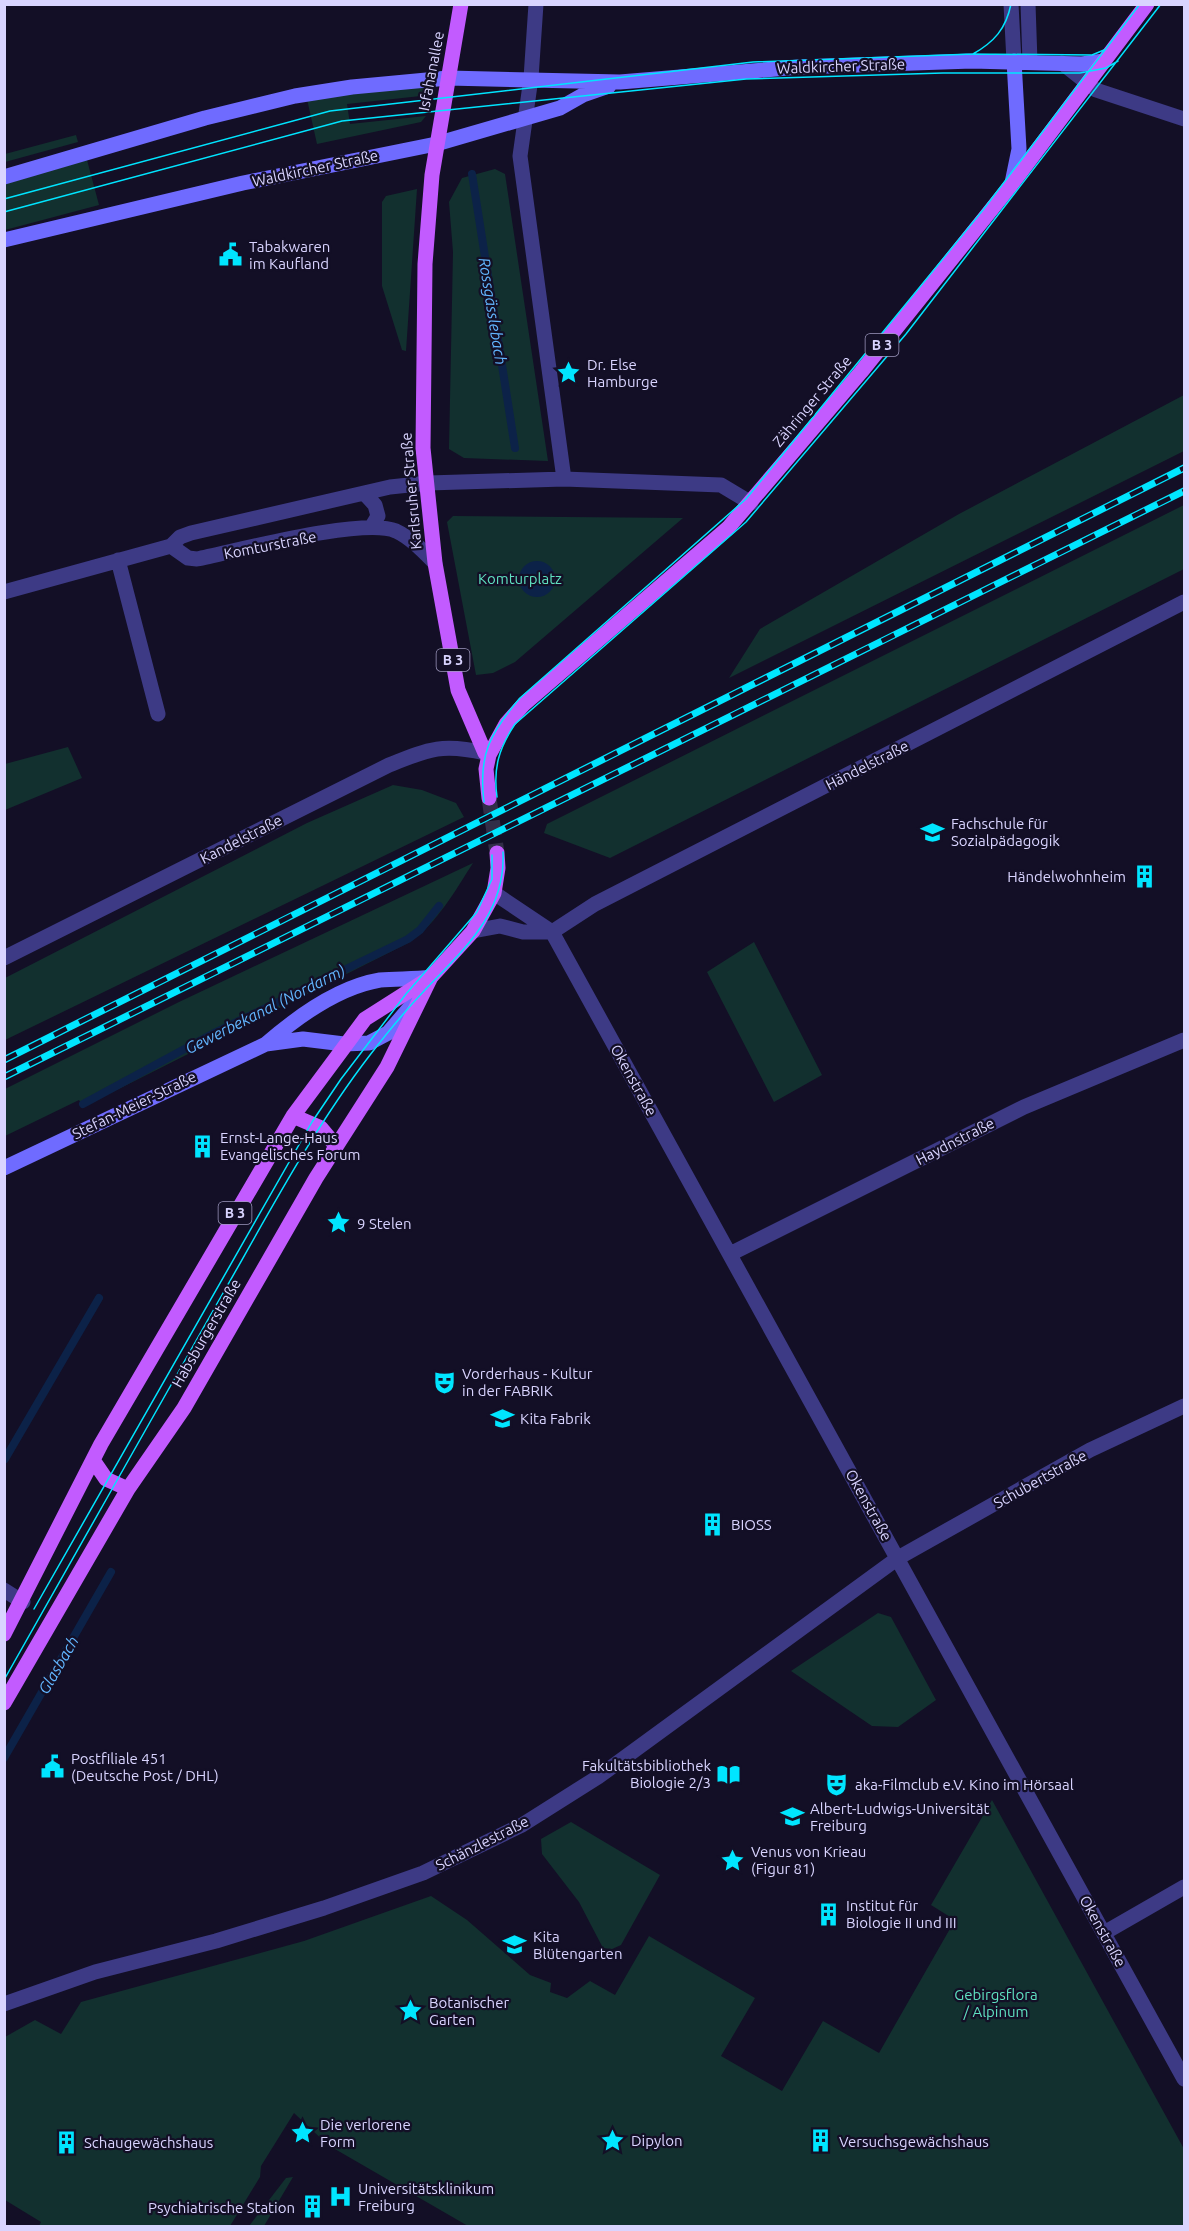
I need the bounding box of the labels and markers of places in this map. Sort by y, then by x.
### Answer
place label: Tabakwaren im Kaufland [249,238,330,272]
public building icon: Tabakwaren im Kaufland [218,242,244,268]
place label: Dr. Else Hamburge [587,356,658,390]
place icon: Dr. Else Hamburge [556,360,582,386]
place label: Fachschule für Sozialpädagogik [951,815,1060,849]
school or university icon: Fachschule für Sozialpädagogik [920,819,946,845]
building icon: Händelwohnheim [1131,863,1157,889]
place label: Händelwohnheim [1007,868,1126,885]
place label: Ernst-Lange-Haus Evangelisches Forum [220,1129,360,1163]
building icon: Ernst-Lange-Haus Evangelisches Forum [189,1133,215,1159]
place icon: 9 Stelen [326,1210,352,1236]
place label: 9 Stelen [357,1215,412,1232]
place label: Vorderhaus - Kultur in der FABRIK [462,1365,593,1399]
theatre icon: Vorderhaus - Kultur in der FABRIK [431,1369,457,1395]
school or university icon: Kita Fabrik [489,1405,515,1431]
place label: Kita Fabrik [520,1410,591,1427]
building icon: BIOSS [700,1511,726,1537]
place label: BIOSS [731,1516,772,1533]
place label: Postfiliale 451 (Deutsche Post / DHL) [71,1750,219,1784]
public building icon: Postfiliale 451 (Deutsche Post / DHL) [40,1754,66,1780]
place label: Fakultätsbibliothek Biologie 2/3 [582,1757,711,1791]
library icon: Fakultätsbibliothek Biologie 2/3 [716,1761,742,1787]
theatre icon: aka-Filmclub e.V. Kino im Hörsaal [824,1771,850,1797]
place label: aka-Filmclub e.V. Kino im Hörsaal [855,1776,1074,1793]
place label: Albert-Ludwigs-Universität Freiburg [810,1800,989,1834]
school or university icon: Albert-Ludwigs-Universität Freiburg [779,1804,805,1830]
place label: Venus von Krieau (Figur 81) [751,1843,866,1877]
place icon: Venus von Krieau (Figur 81) [720,1847,746,1873]
place label: Institut für Biologie II und III [846,1897,957,1931]
building icon: Institut für Biologie II und III [815,1901,841,1927]
place label: Kita Blütengarten [533,1928,622,1962]
school or university icon: Kita Blütengarten [502,1932,528,1958]
place label: Botanischer Garten [429,1994,509,2028]
place icon: Botanischer Garten [398,1998,424,2024]
place label: Die verlorene Form [320,2116,411,2150]
place icon: Die verlorene Form [289,2120,315,2146]
place icon: Dipylon [600,2127,626,2153]
building icon: Versuchsgewächshaus [808,2128,834,2154]
building icon: Schaugewächshaus [53,2129,79,2155]
place label: Dipylon [631,2132,682,2149]
place label: Versuchsgewächshaus [839,2133,989,2150]
place label: Schaugewächshaus [84,2134,213,2151]
place label: Universitätsklinikum Freiburg [358,2180,494,2214]
hospital icon: Universitätsklinikum Freiburg [327,2184,353,2210]
building icon: Psychiatrische Station [300,2194,326,2220]
place label: Psychiatrische Station [148,2199,295,2216]

